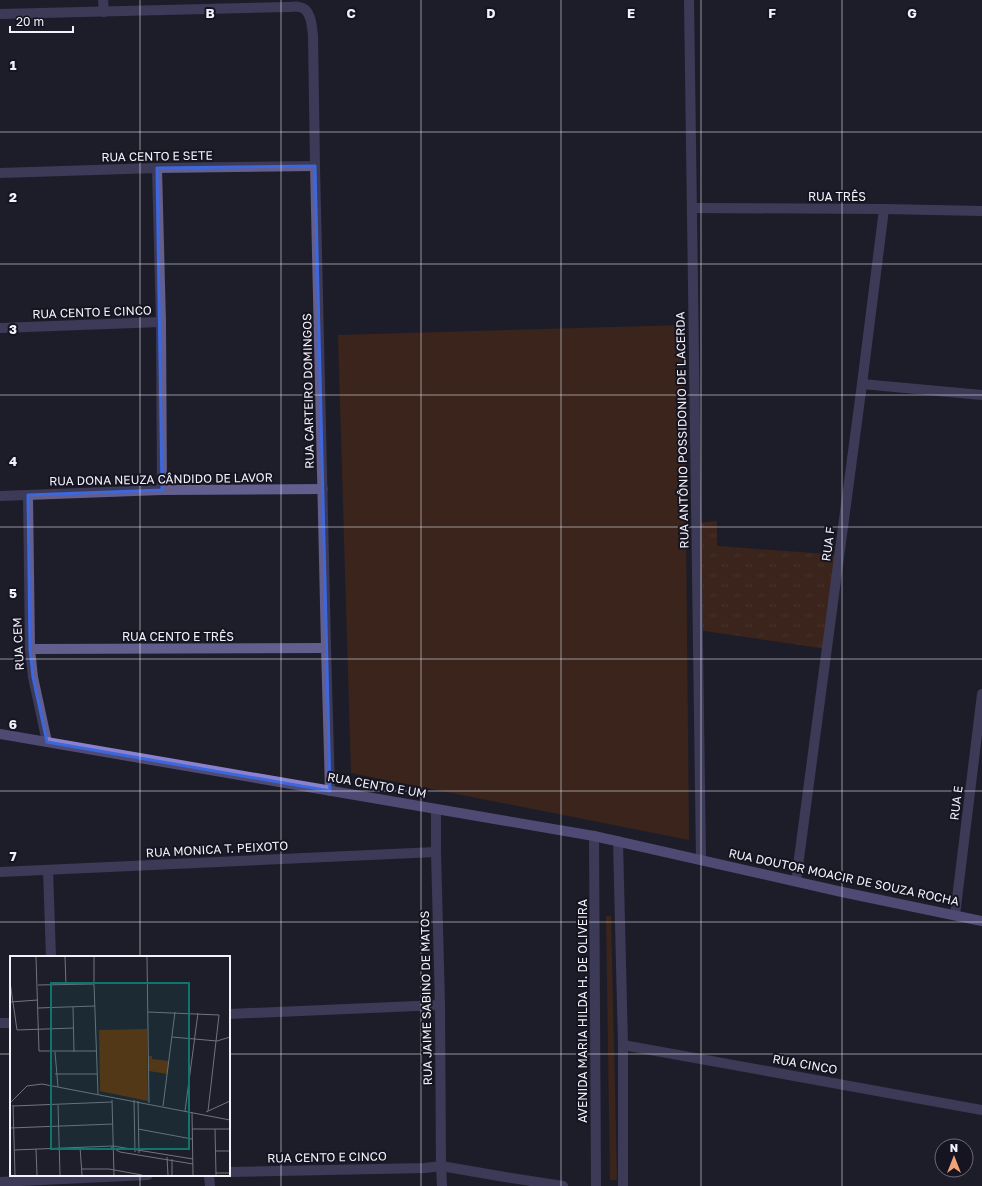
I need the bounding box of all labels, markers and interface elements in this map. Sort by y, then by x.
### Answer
text: B [205,5,215,21]
text: C [346,5,356,21]
text: D [486,5,496,21]
text: E [627,5,635,21]
text: F [768,5,776,21]
text: G [907,5,917,21]
scale bar [10,8,73,34]
text: 20 m [16,14,44,29]
text: 1 [10,57,17,73]
street label: RUA CENTO E SETE [101,148,213,164]
text: 2 [9,189,17,205]
street label: RUA TRÊS [808,189,866,204]
street label: RUA CENTO E CINCO [32,302,152,322]
street label: RUA ANTÔNIO POSSIDONIO DE LACERDA [672,311,692,549]
street label: RUA CARTEIRO DOMINGOS [299,313,317,469]
text: 3 [9,321,17,337]
text: 4 [9,453,17,469]
street label: RUA DONA NEUZA CÂNDIDO DE LAVOR [49,470,273,488]
street label: RUA F [818,526,838,562]
text: 5 [9,585,17,601]
street label: RUA CEM [9,617,27,671]
street label: RUA CENTO E TRÊS [122,629,234,644]
text: 6 [9,716,17,732]
street label: RUA CENTO E UM [326,769,428,801]
street label: RUA E [946,785,966,821]
street label: RUA MONICA T. PEIXOTO [145,838,289,860]
street label: RUA DOUTOR MOACIR DE SOUZA ROCHA [727,845,961,909]
text: 7 [9,848,17,864]
street label: AVENIDA MARIA HILDA H. DE OLIVEIRA [575,899,590,1123]
street label: RUA JAIME SABINO DE MATOS [417,910,435,1085]
inset map [10,956,230,1176]
street label: RUA CINCO [771,1051,839,1077]
north arrow [934,1138,974,1178]
text: N [950,1141,958,1154]
street label: RUA CENTO E CINCO [267,1148,387,1166]

